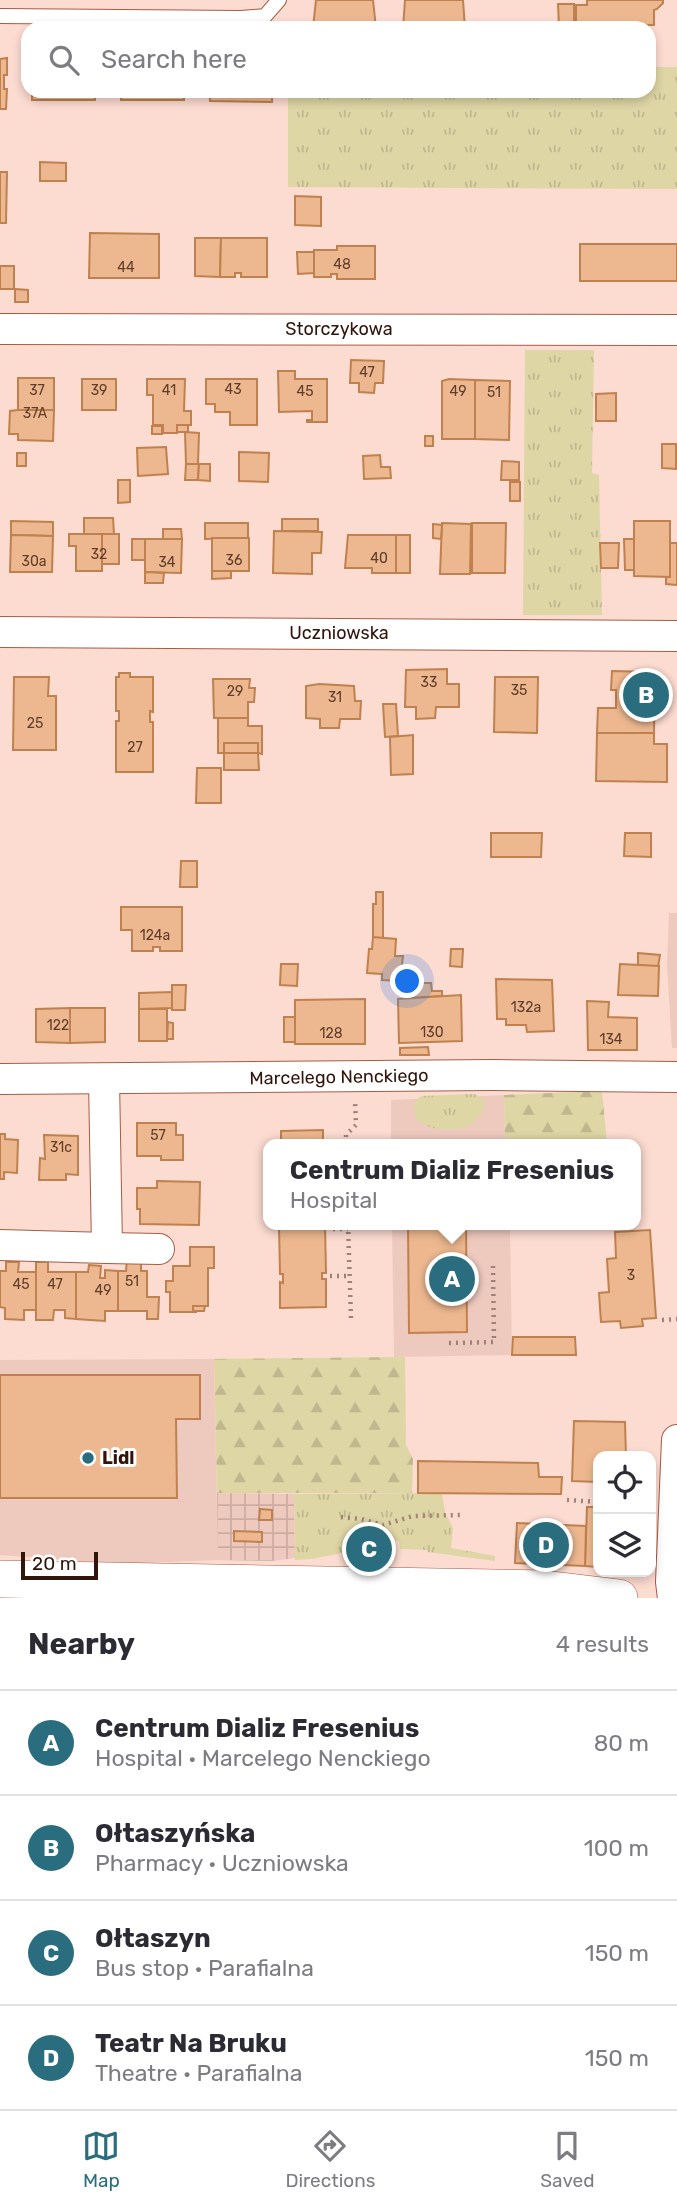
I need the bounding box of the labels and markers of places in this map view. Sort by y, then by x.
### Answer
pin: B [623,669,669,721]
pin: A [429,1253,475,1305]
place label: Lidl [102,1447,134,1469]
marker: Lidl [80,1450,96,1466]
pin: D [523,1519,569,1571]
pin: C [346,1523,392,1575]

